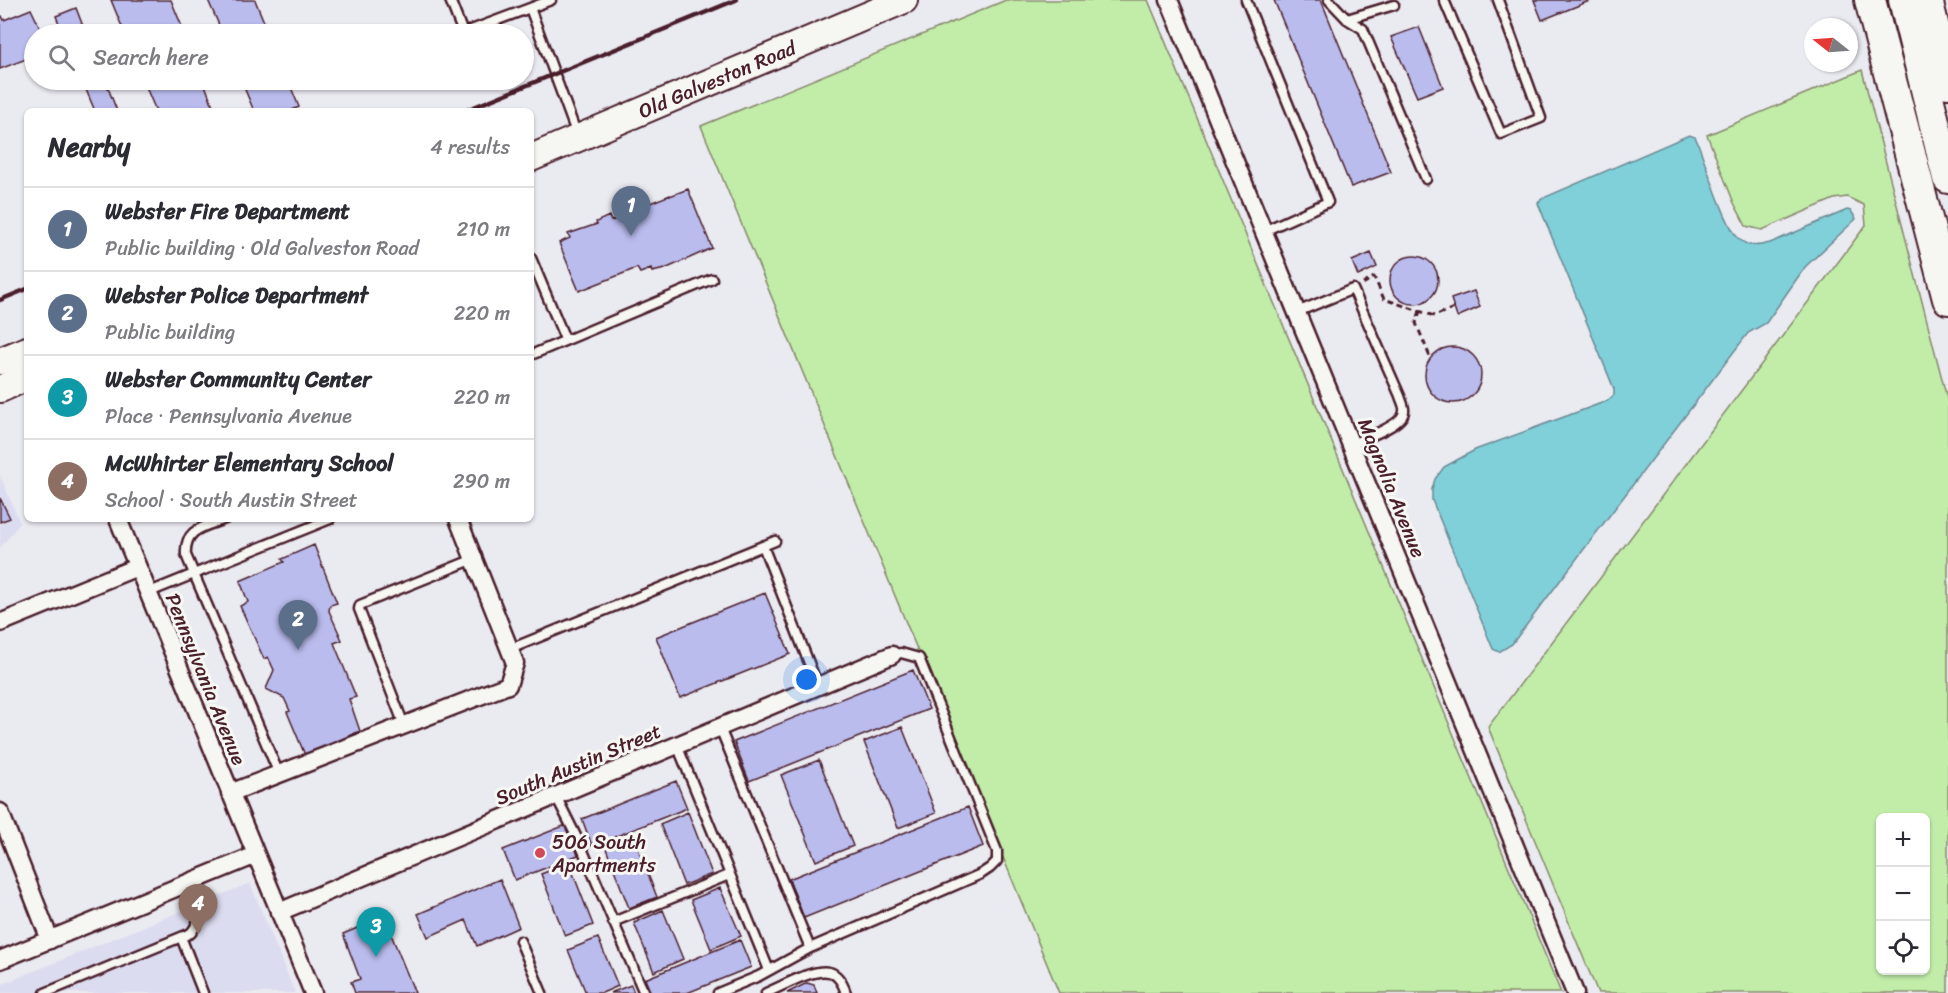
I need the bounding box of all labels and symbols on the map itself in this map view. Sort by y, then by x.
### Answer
north arrow [1804,18,1858,72]
street label: Old Galveston Road [633,30,803,129]
pin: 1 [612,186,650,236]
street label: Magnolia Avenue [1348,413,1436,564]
street label: Pennsylvania Avenue [155,588,256,771]
pin: 2 [278,600,318,650]
your location [792,665,821,694]
street label: South Austin Street [490,714,667,815]
place label: 506 South Apartments [551,825,656,883]
marker: 506 South Apartments [533,846,547,860]
pin: 4 [178,884,218,934]
pin: 3 [356,908,395,957]

